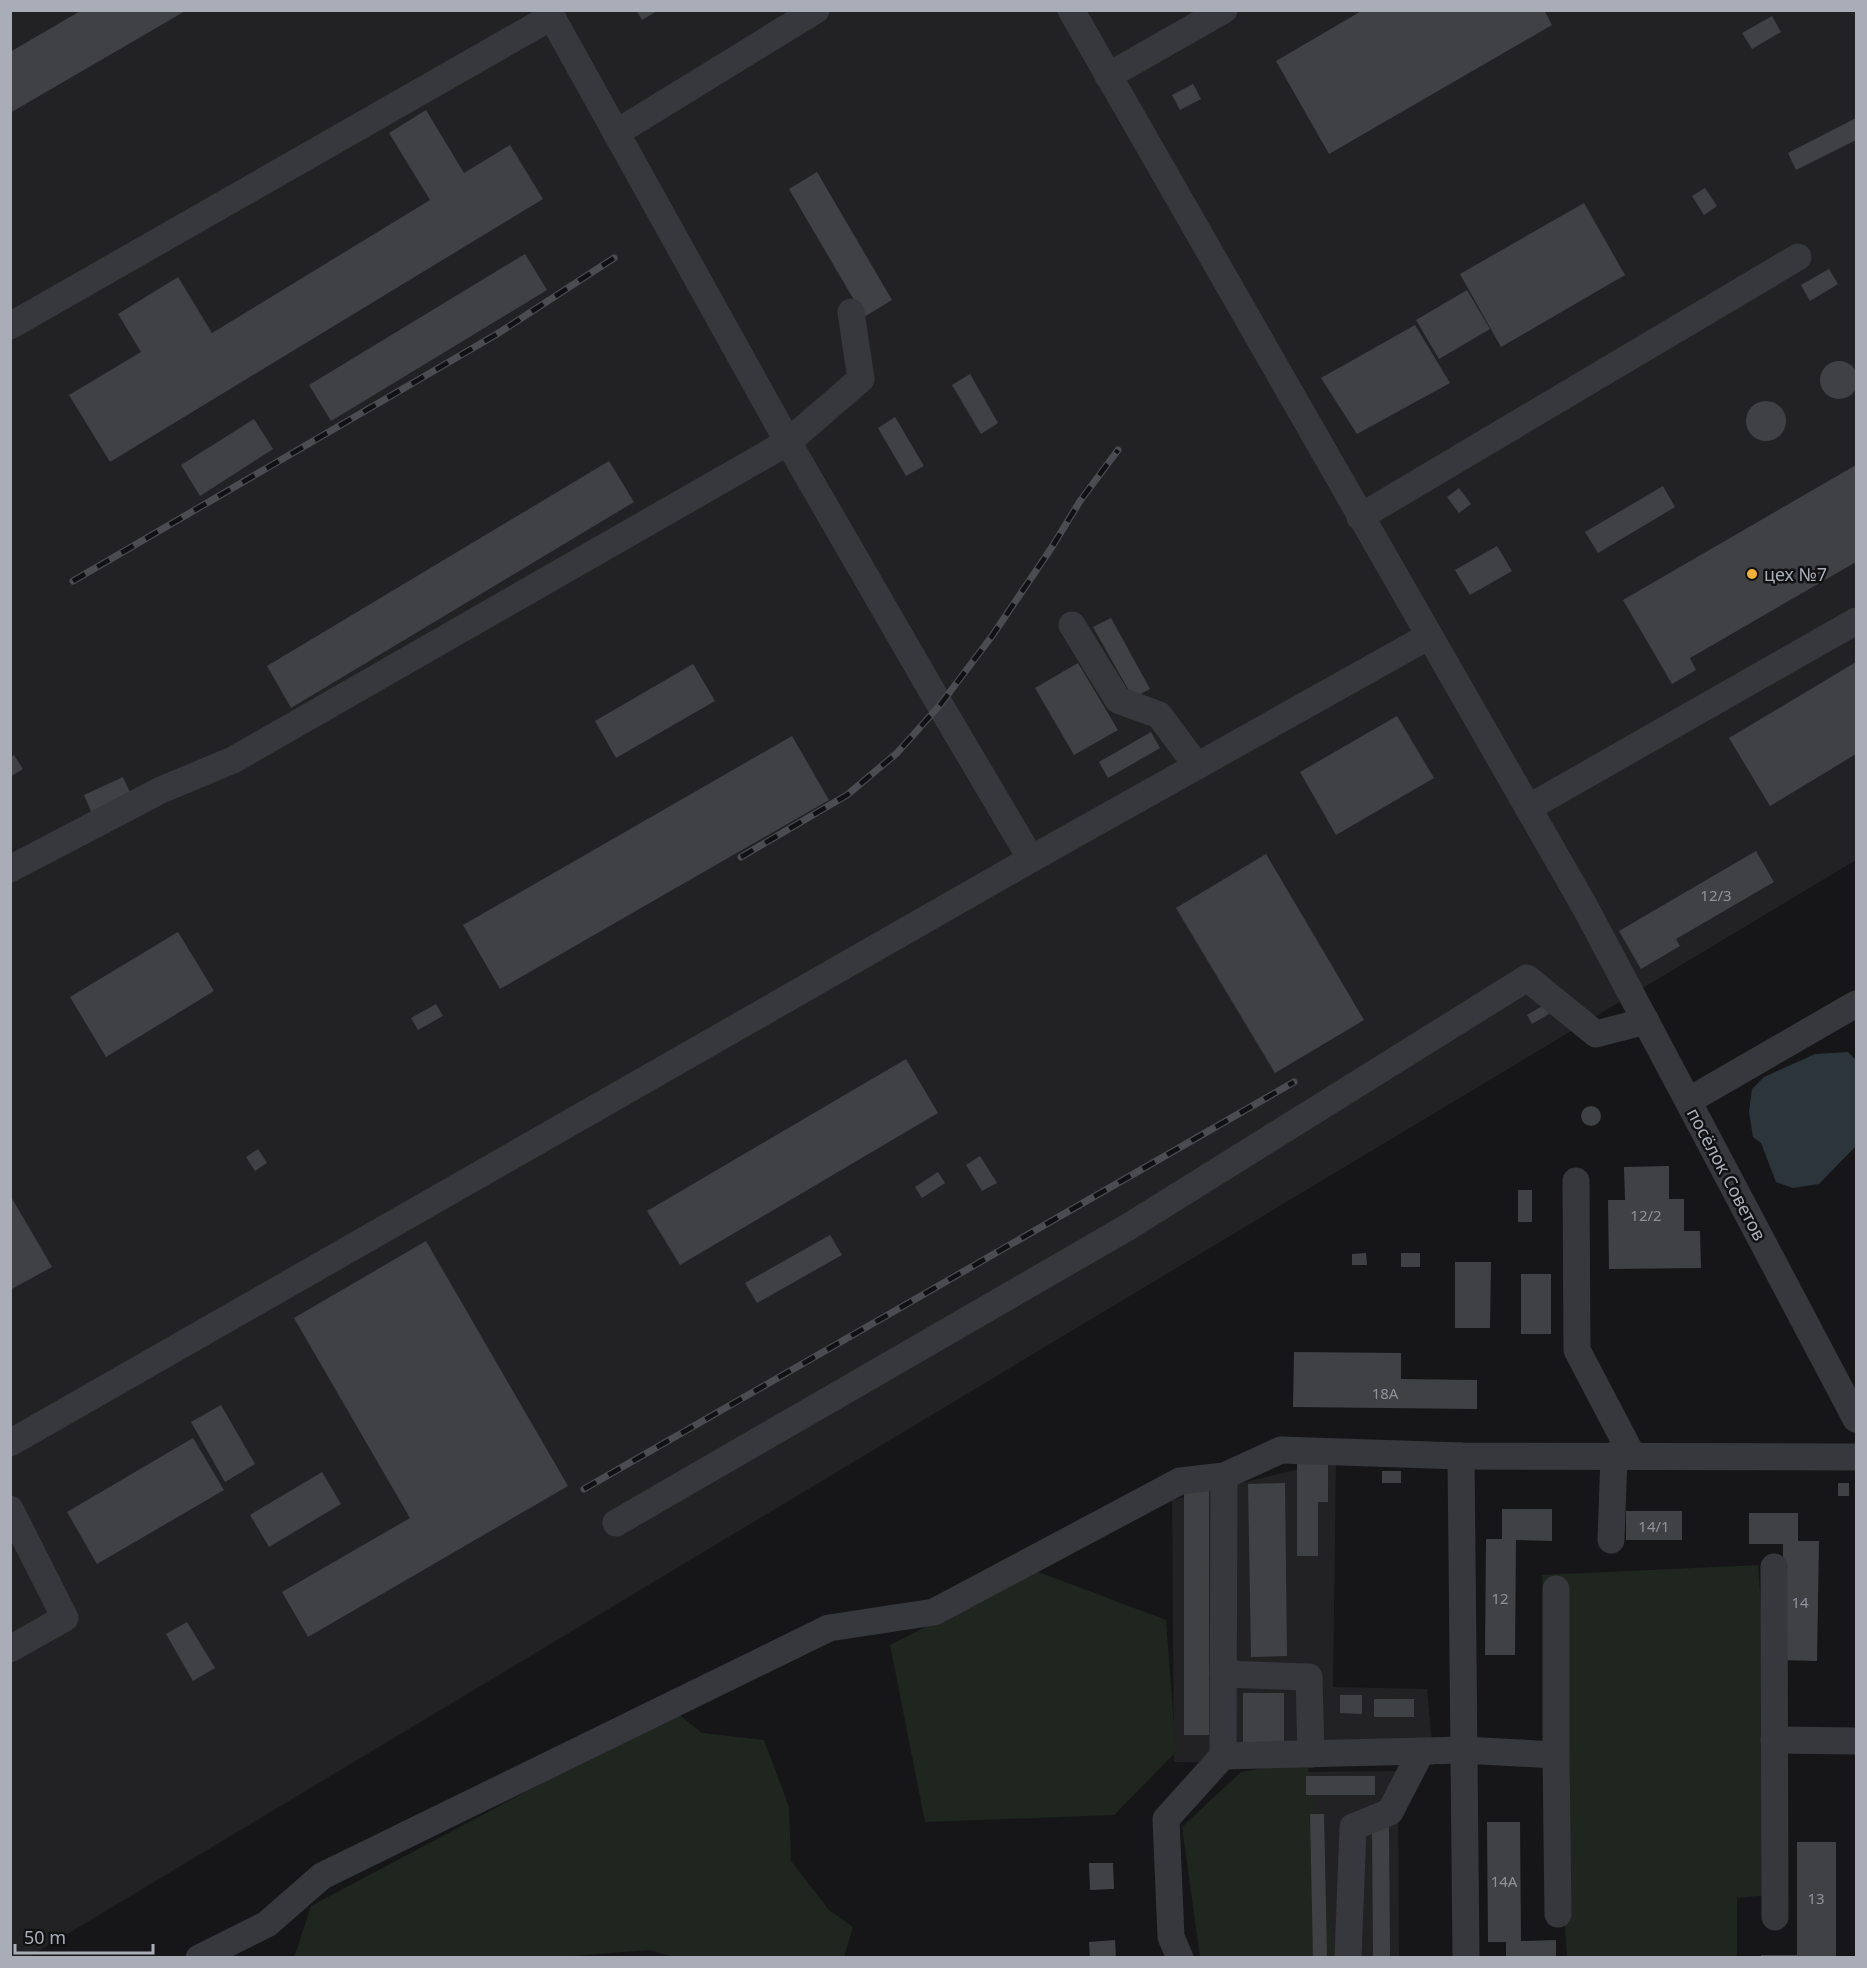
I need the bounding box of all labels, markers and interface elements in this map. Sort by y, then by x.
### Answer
place label: цех №7 [1764,562,1827,586]
marker: цех №7 [1745,567,1759,581]
house number: 12/3 [1700,885,1732,905]
street label: посёлок Советов [1682,1104,1772,1244]
house number: 12/2 [1630,1205,1662,1225]
house number: 18А [1372,1383,1399,1403]
house number: 14/1 [1638,1516,1670,1536]
house number: 12 [1491,1588,1509,1608]
house number: 14 [1791,1592,1809,1612]
house number: 14А [1491,1871,1518,1891]
house number: 13 [1807,1888,1825,1908]
scale bar [15,1917,153,1955]
text: 50 m [24,1925,66,1949]

